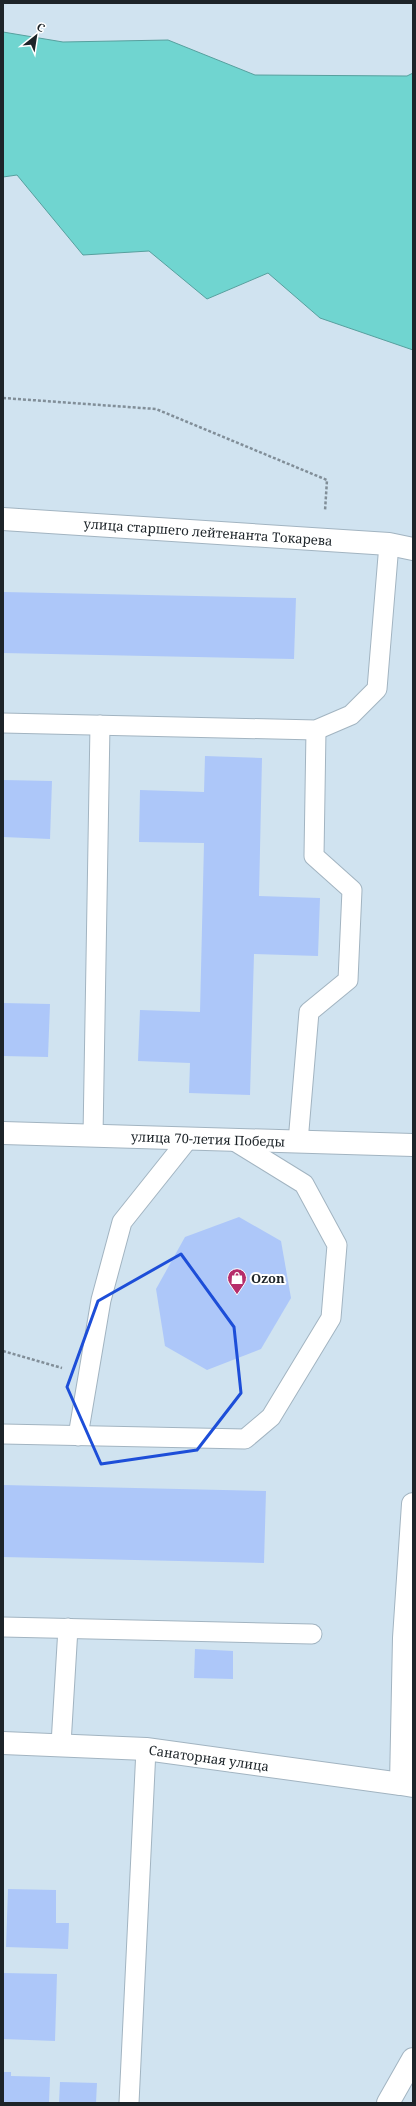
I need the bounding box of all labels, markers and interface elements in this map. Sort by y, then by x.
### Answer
north arrow [16,16,56,56]
text: С [34,19,48,35]
street label: улица старшего лейтенанта Токарева [83,514,333,550]
street label: улица 70-летия Победы [131,1127,286,1151]
shop icon: Ozon [226,1267,248,1295]
place label: Ozon [251,1269,285,1287]
street label: Санаторная улица [148,1741,270,1775]

